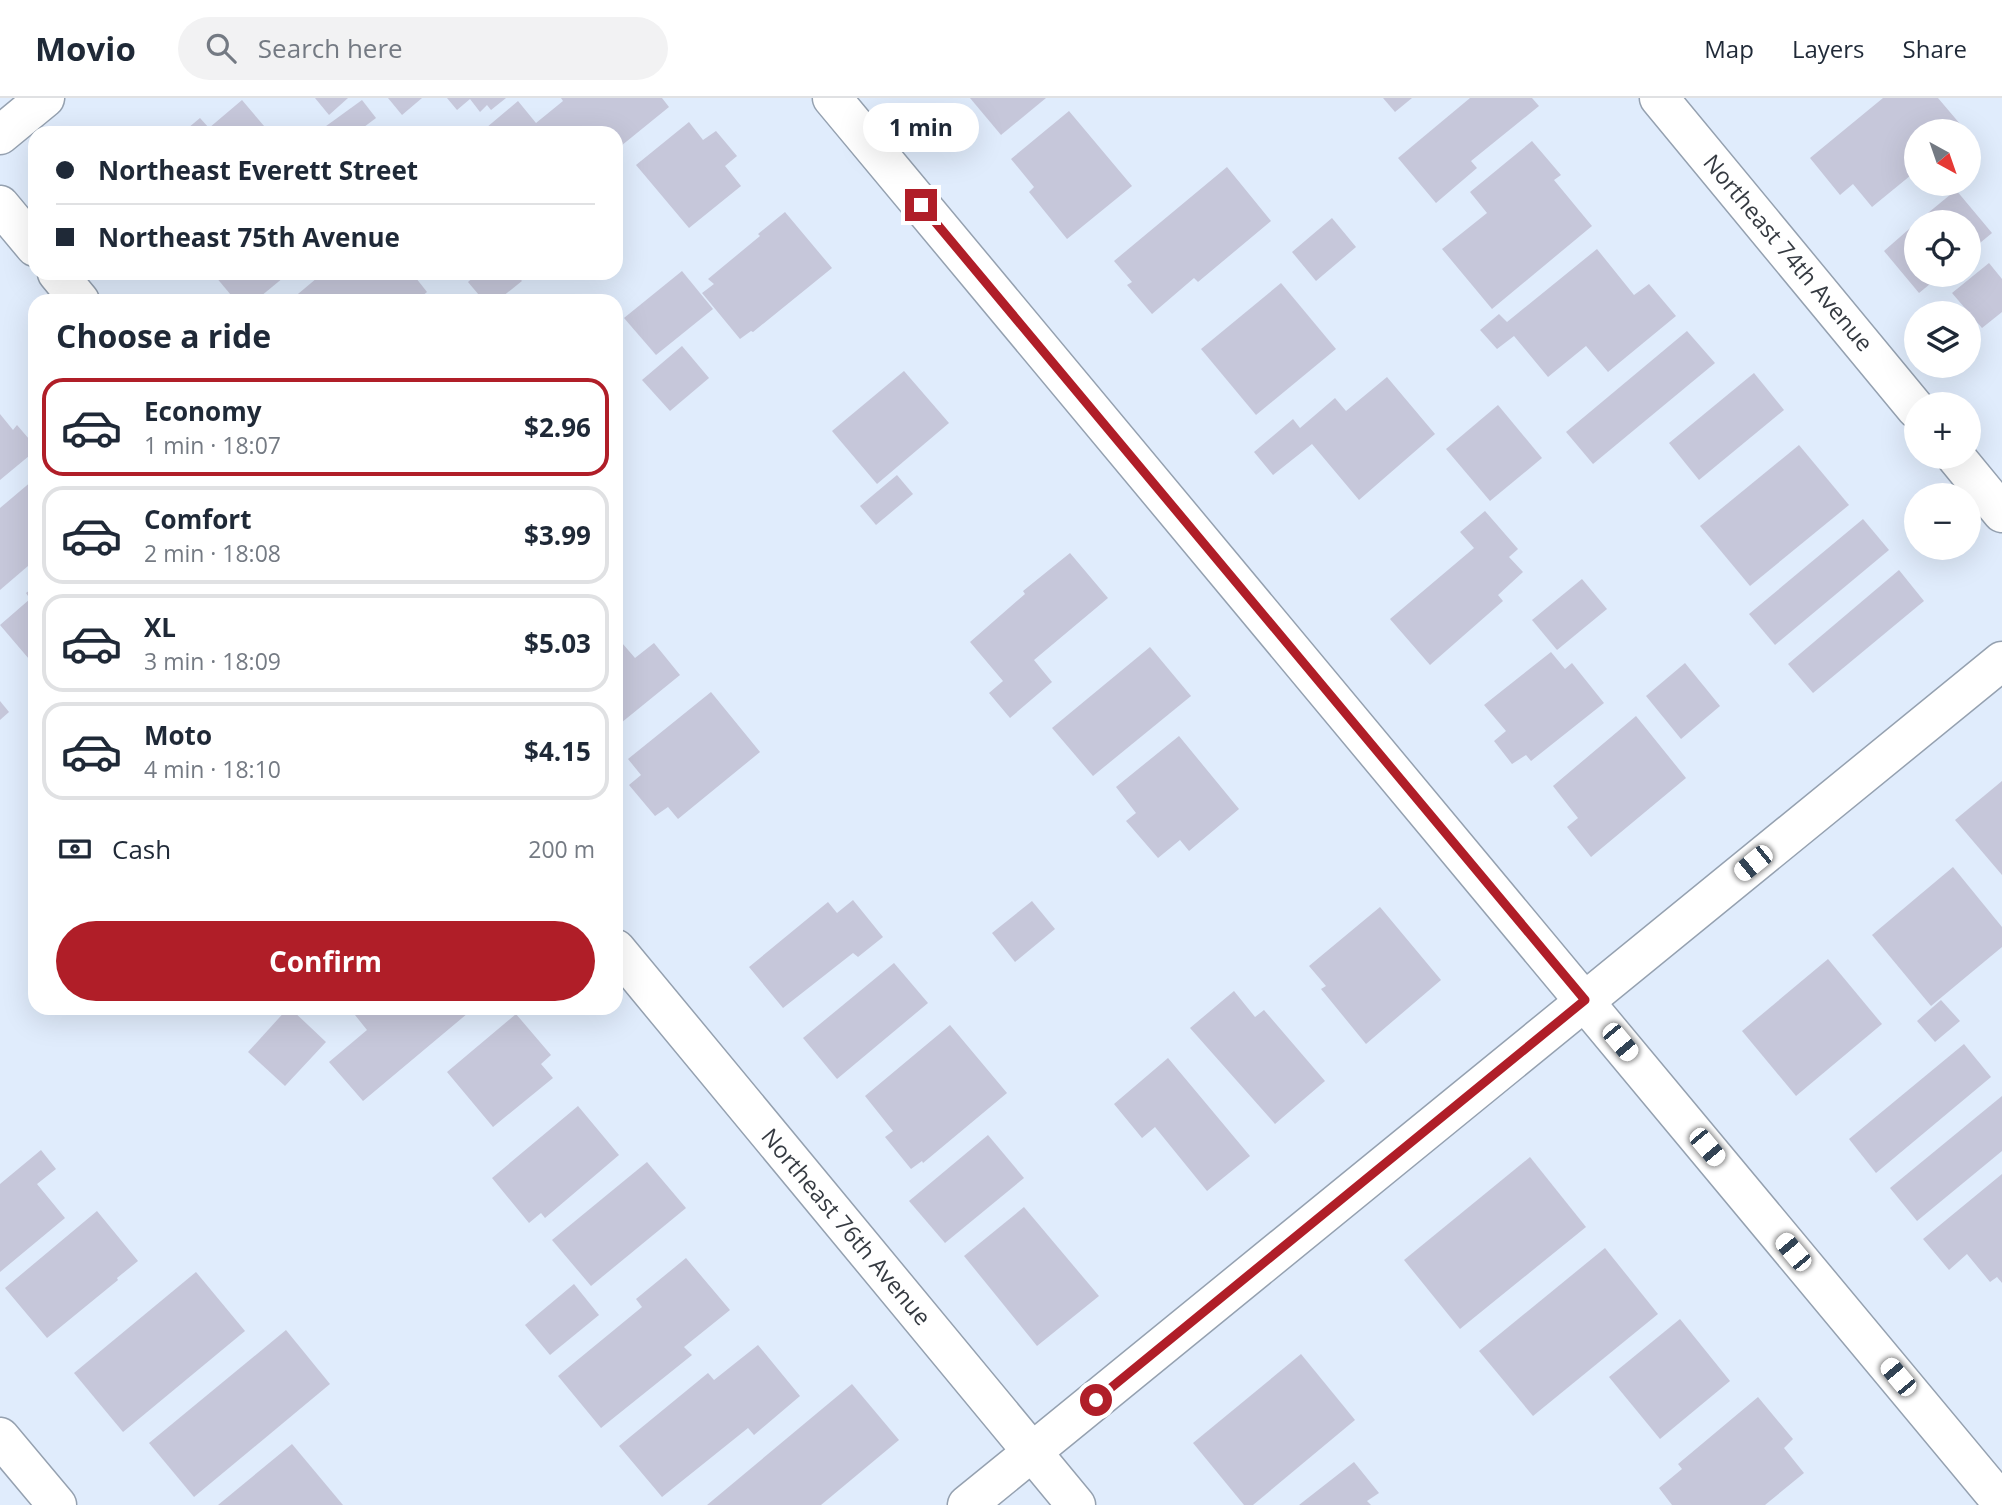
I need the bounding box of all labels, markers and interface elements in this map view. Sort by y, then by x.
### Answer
search box [178,17,668,80]
text: Movio [35,26,136,71]
icon: search [202,29,240,67]
text: Search here [258,30,403,66]
text: Map [1704,32,1754,65]
text: Layers [1792,32,1865,65]
text: Share [1903,32,1967,65]
callout: 1 min [863,104,979,153]
text: 1 min [889,111,953,143]
north arrow [1904,119,1981,196]
map controls [1904,119,1981,560]
street label: Northeast 74th Avenue [1697,147,1881,358]
text: Northeast Everett Street [98,152,418,188]
route end [905,189,937,221]
button: locate [1904,210,1981,287]
text: Northeast 75th Avenue [98,219,400,255]
button: layers [1904,301,1981,378]
text: Choose a ride [56,314,271,357]
button: + [1904,392,1981,469]
text: Economy [144,393,262,429]
icon: car [60,396,123,459]
text: $2.96 [524,409,591,445]
text: 1 min · 18:07 [144,429,281,461]
button: − [1904,483,1981,560]
text: Comfort [144,501,251,537]
icon: car [60,504,123,567]
text: $3.99 [524,517,591,553]
text: 2 min · 18:08 [144,537,281,569]
text: XL [144,609,176,645]
icon: car [60,612,123,675]
text: $5.03 [524,625,591,661]
text: 3 min · 18:09 [144,645,281,677]
text: Moto [144,717,212,753]
icon: car [60,720,123,783]
text: $4.15 [524,733,591,769]
text: 4 min · 18:10 [144,753,281,785]
icon: cash [56,830,94,868]
text: Cash [112,831,171,867]
text: 200 m [528,833,595,865]
car [1731,842,1776,884]
button: Confirm [56,921,595,1001]
car [1599,1019,1642,1065]
street label: Northeast 76th Avenue [755,1121,939,1332]
car [1686,1124,1729,1170]
car [1772,1229,1815,1275]
car [1877,1354,1920,1400]
route start [1080,1384,1112,1416]

